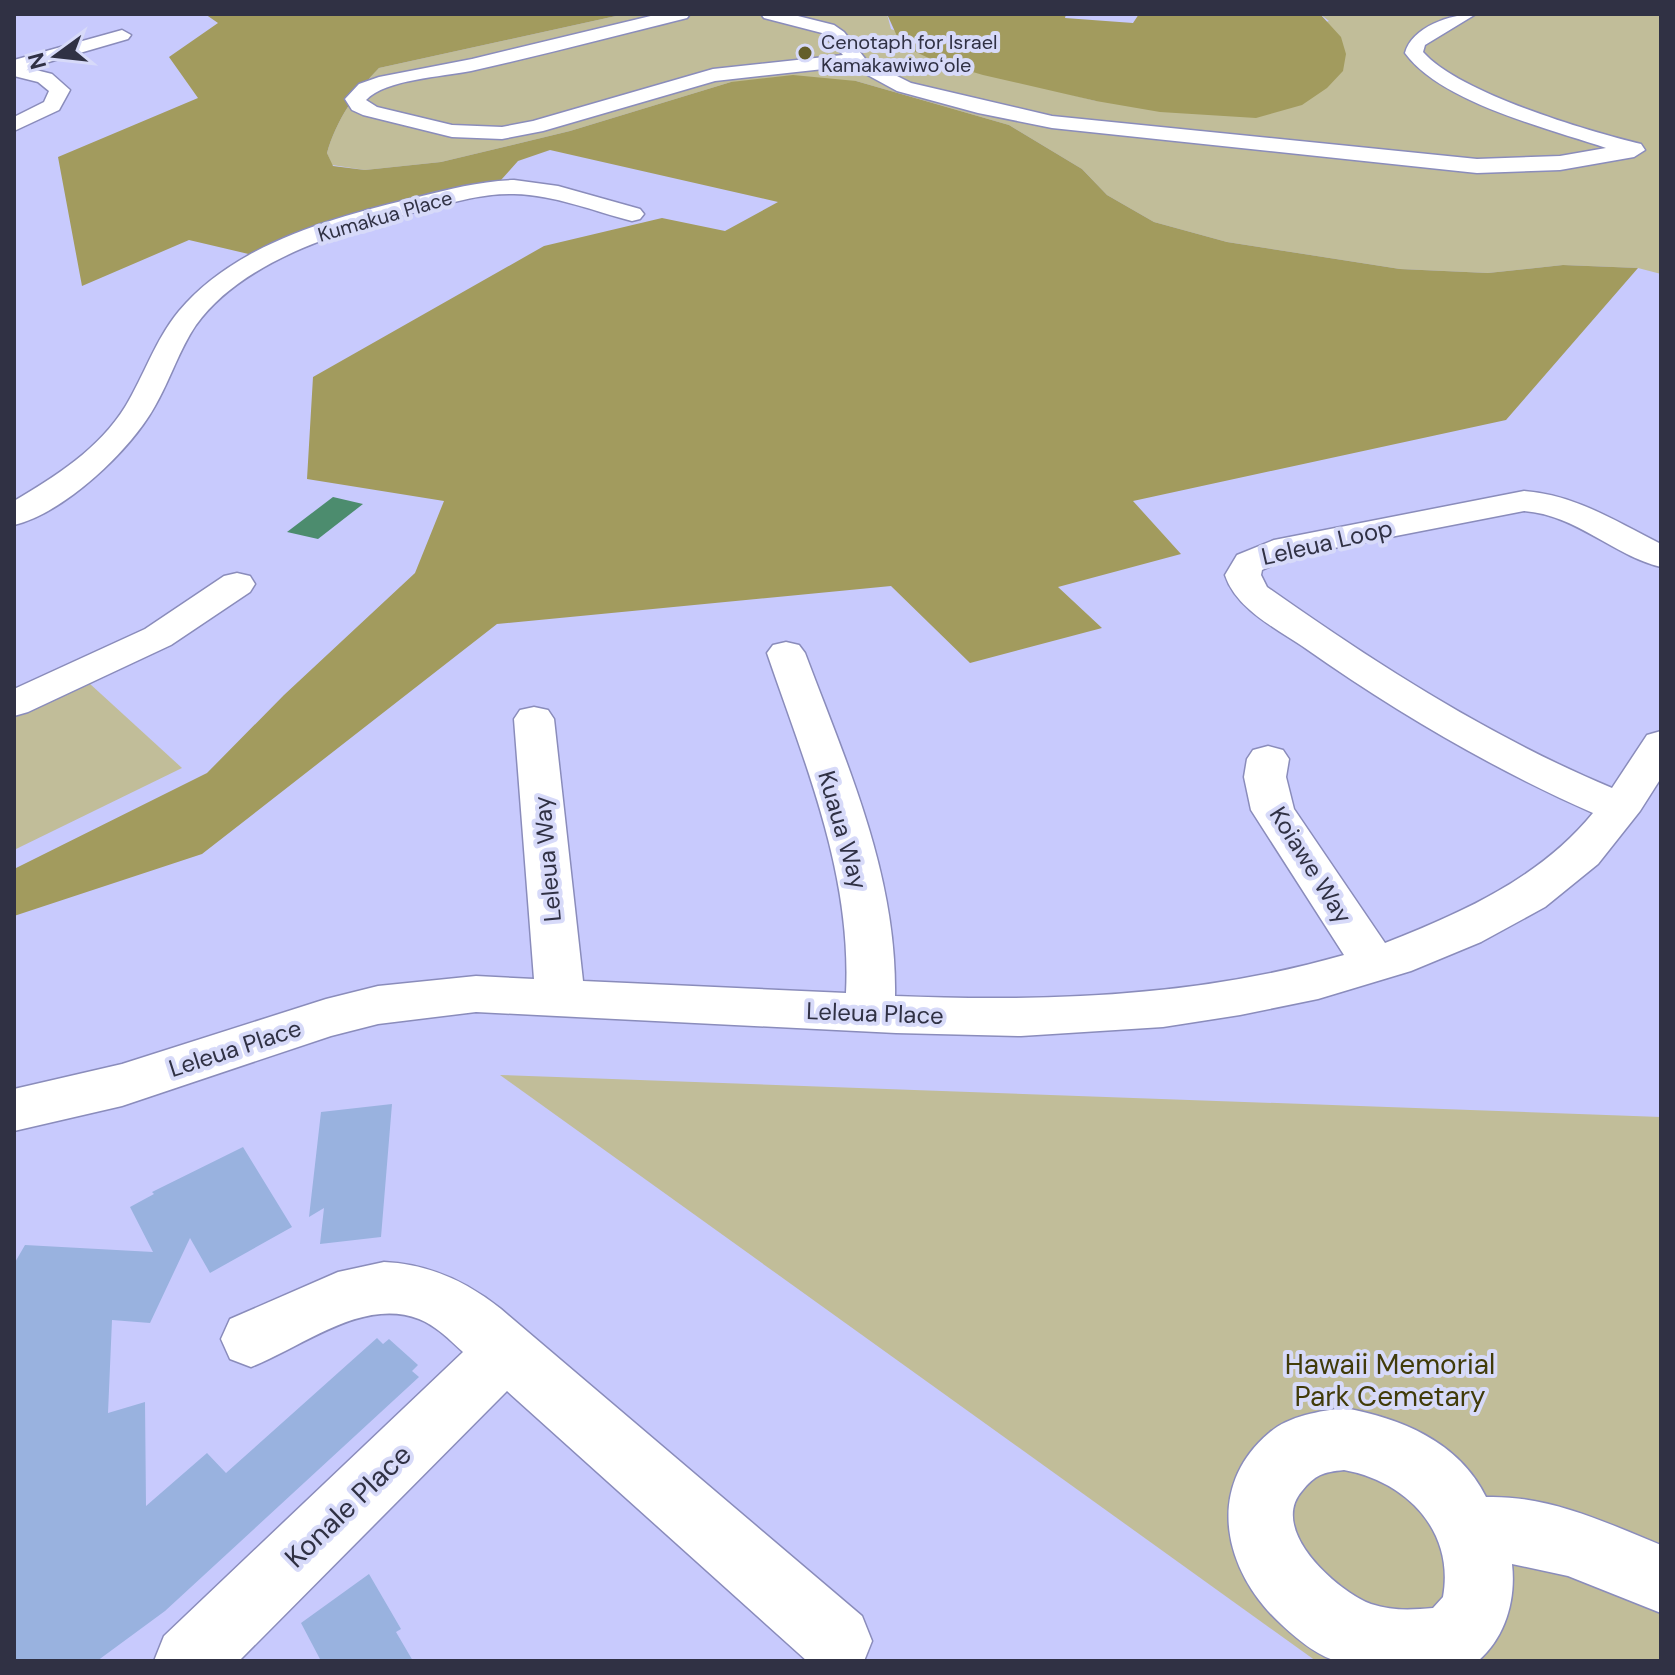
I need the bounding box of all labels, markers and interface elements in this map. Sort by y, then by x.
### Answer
north arrow [16,16,96,96]
place label: Cenotaph for Israel Kamakawiwoʻole [821,29,998,78]
marker: Cenotaph for Israel Kamakawiwoʻole [796,44,814,62]
text: N [21,50,53,73]
street label: Kumakua Place [315,184,455,248]
street label: Leleua Loop [1258,512,1396,572]
street label: Kuaua Way [811,767,875,893]
street label: Leleua Way [526,795,568,923]
street label: Koiawe Way [1263,801,1359,929]
street label: Leleua Place [806,995,944,1031]
street label: Leleua Place [165,1012,305,1084]
park label: Hawaii Memorial Park Cemetary [1285,1346,1495,1415]
street label: Konale Place [277,1436,419,1576]

